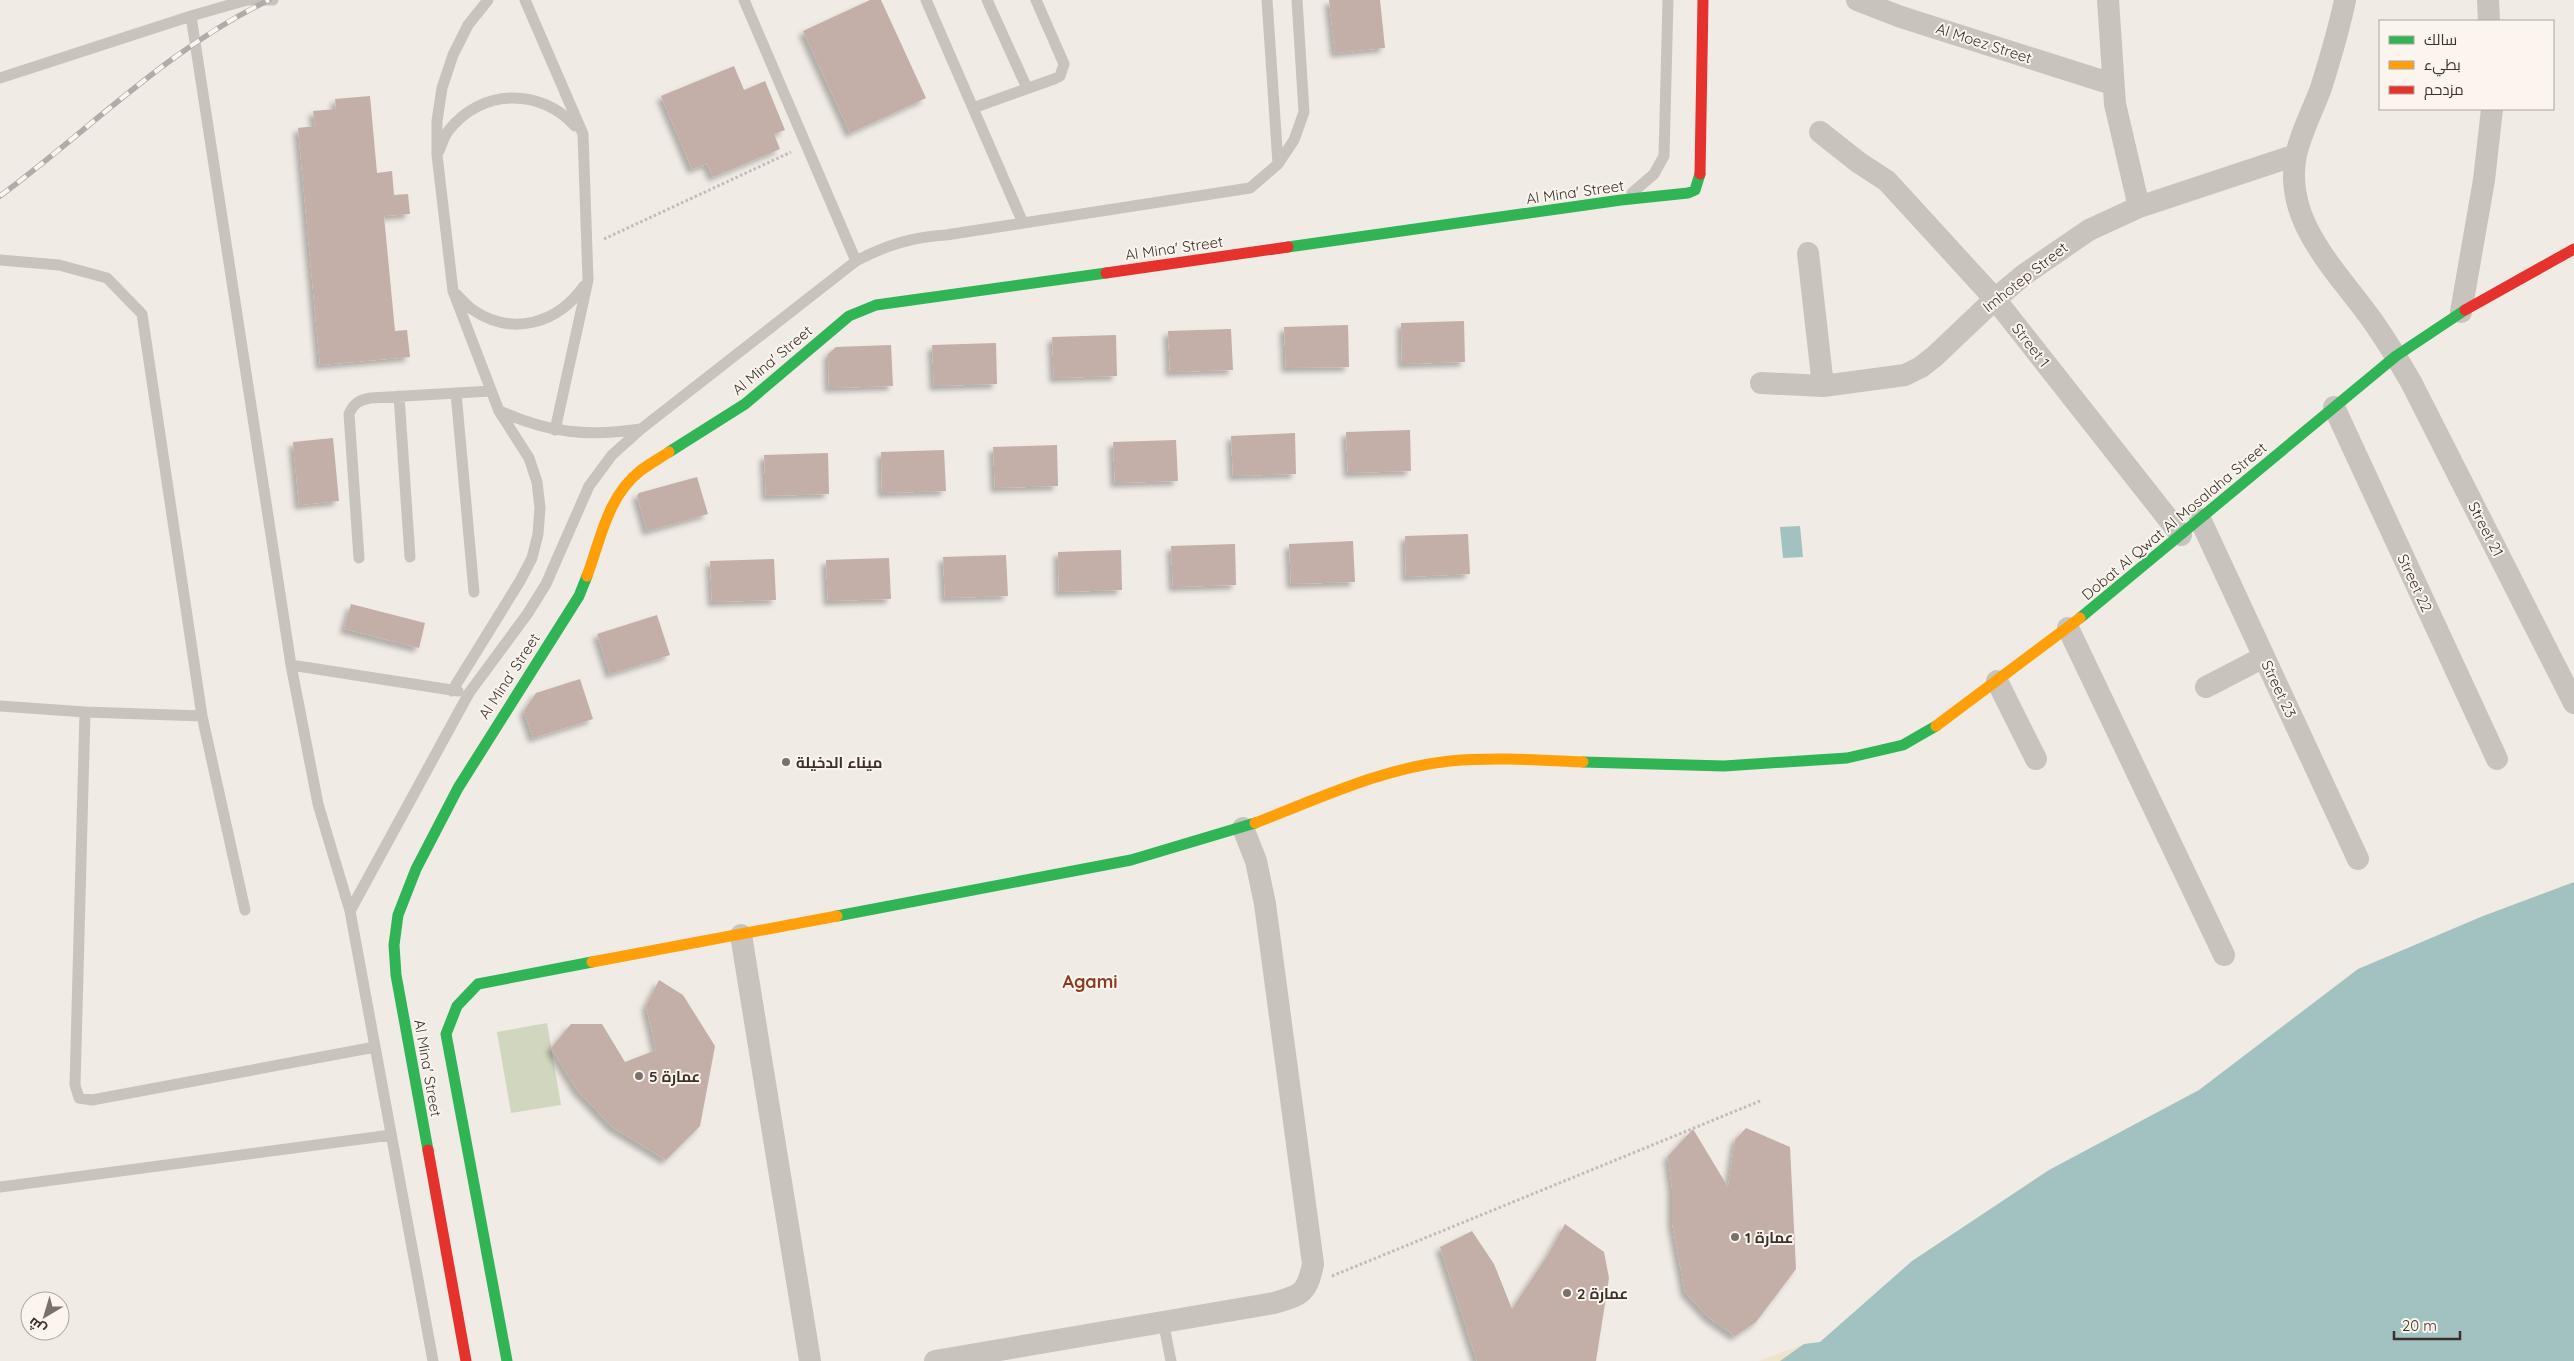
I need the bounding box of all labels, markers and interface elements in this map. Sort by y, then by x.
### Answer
street label: Al Moez Street [1934,19,2034,67]
legend [2379,20,2554,110]
text: سالك [2424,30,2457,49]
text: بطيء [2424,55,2461,77]
text: مزدحم [2424,80,2464,100]
street label: Al Mina' Street [1525,176,1625,208]
street label: Al Mina' Street [1124,232,1224,264]
street label: Imhotep Street [1979,238,2071,316]
street label: Street 1 [2008,319,2054,371]
street label: Al Mina' Street [728,321,816,399]
street label: Dobat Al Qwat Al Mosalaha Street [2077,438,2271,604]
street label: Street 21 [2464,498,2508,560]
street label: Street 22 [2393,551,2437,615]
street label: Al Mina' Street [474,629,544,723]
street label: Street 23 [2257,657,2301,721]
place label: ميناء الدخيلة [796,753,882,772]
marker: ميناء الدخيلة [780,756,792,768]
district label: Agami [1062,970,1118,993]
street label: Al Mina' Street [410,1018,446,1118]
place label: عمارة 5 [649,1067,700,1086]
marker: عمارة 5 [633,1070,645,1082]
place label: عمارة 1 [1745,1228,1793,1247]
marker: عمارة 1 [1729,1231,1741,1243]
place label: عمارة 2 [1577,1284,1628,1303]
marker: عمارة 2 [1561,1287,1573,1299]
north arrow [20,1291,70,1341]
scale bar [2394,1308,2460,1340]
text: ش [24,1314,50,1339]
text: 20 m [2402,1316,2437,1335]

